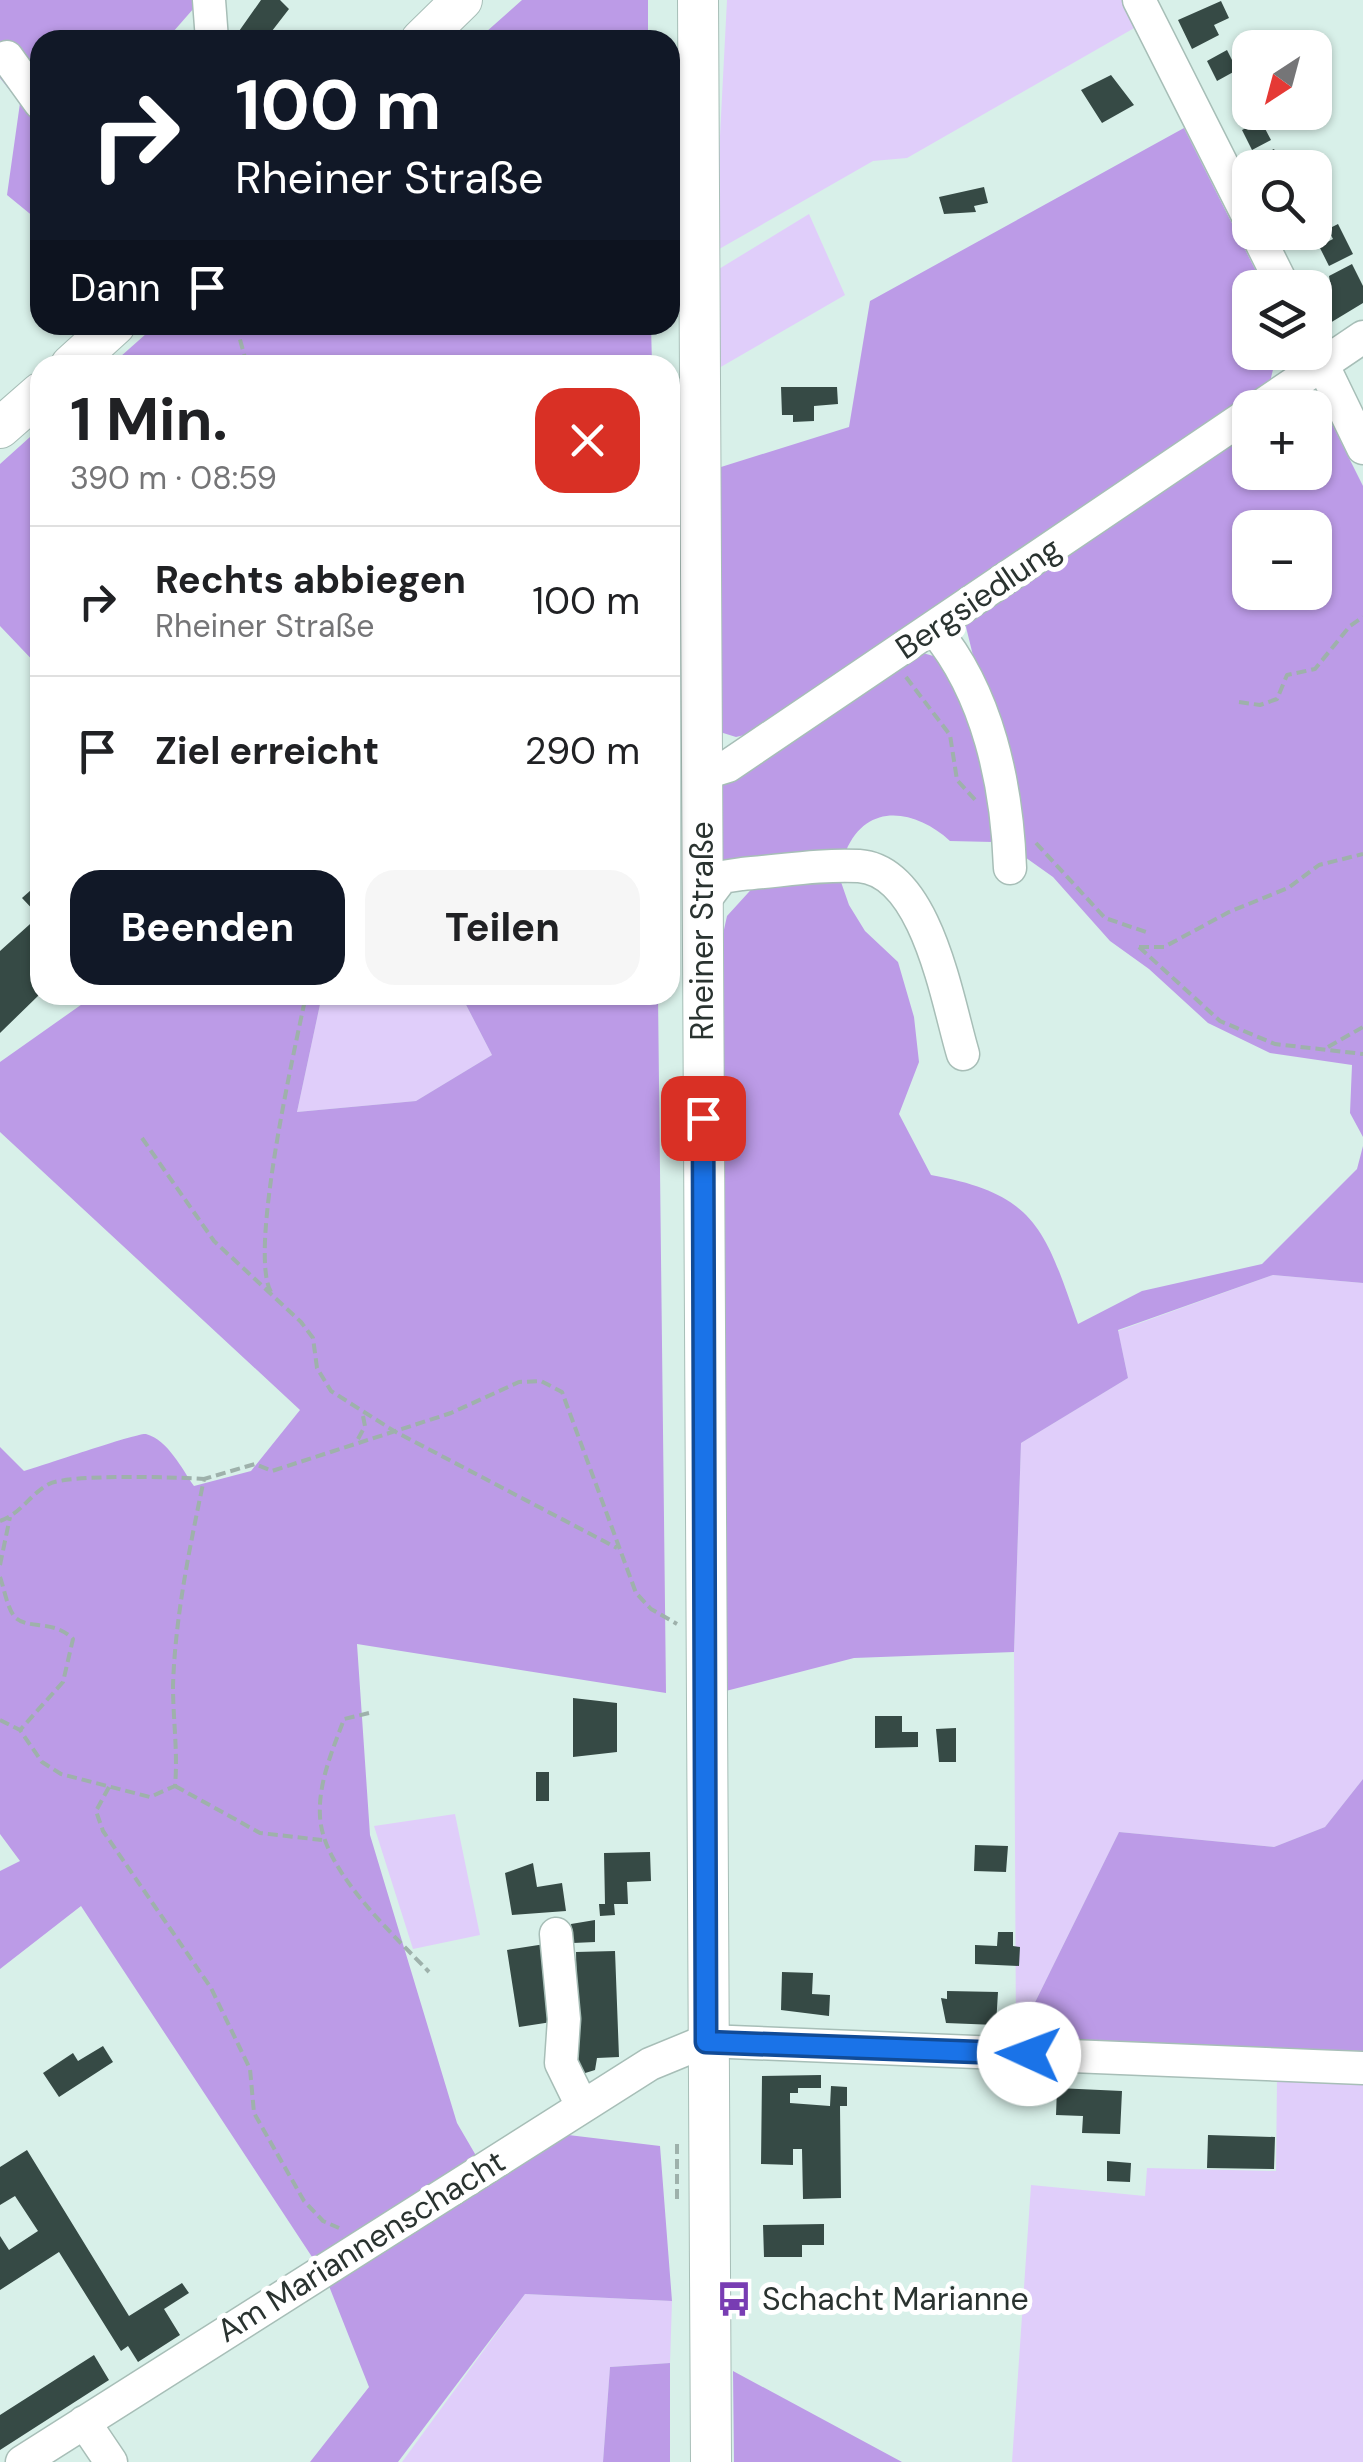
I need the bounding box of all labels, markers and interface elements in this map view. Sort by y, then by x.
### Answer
north arrow [1232,30,1332,130]
map controls [1232,30,1332,610]
text: 100 m [235,60,441,151]
icon: right [70,70,200,200]
text: Rheiner Straße [235,148,544,207]
button: search [1232,150,1332,250]
icon: arrive [180,260,235,315]
text: Dann [70,263,160,313]
button: layers [1232,270,1332,370]
text: 1 Min. [70,380,228,459]
button: close [535,388,640,493]
button: + [1232,390,1332,490]
text: 390 m · 08:59 [70,457,277,499]
button: − [1232,510,1332,610]
street label: Bergsiedlung [887,527,1069,669]
text: Rechts abbiegen [155,555,466,605]
icon: right [70,574,125,629]
text: 100 m [532,576,640,626]
text: Rheiner Straße [155,605,374,647]
icon: arrive [70,724,125,779]
text: Ziel erreicht [155,726,379,776]
text: 290 m [525,726,640,776]
street label: Rheiner Straße [681,821,723,1041]
button: Beenden [70,870,345,985]
button: Teilen [365,870,640,985]
pin [661,1076,746,1161]
icon: arrive [676,1091,731,1146]
position arrow [977,2002,1081,2106]
street label: Am Mariannenschacht [209,2140,513,2352]
place label: Schacht Marianne [762,2278,1029,2320]
bus stop icon: Schacht Marianne [715,2280,753,2318]

